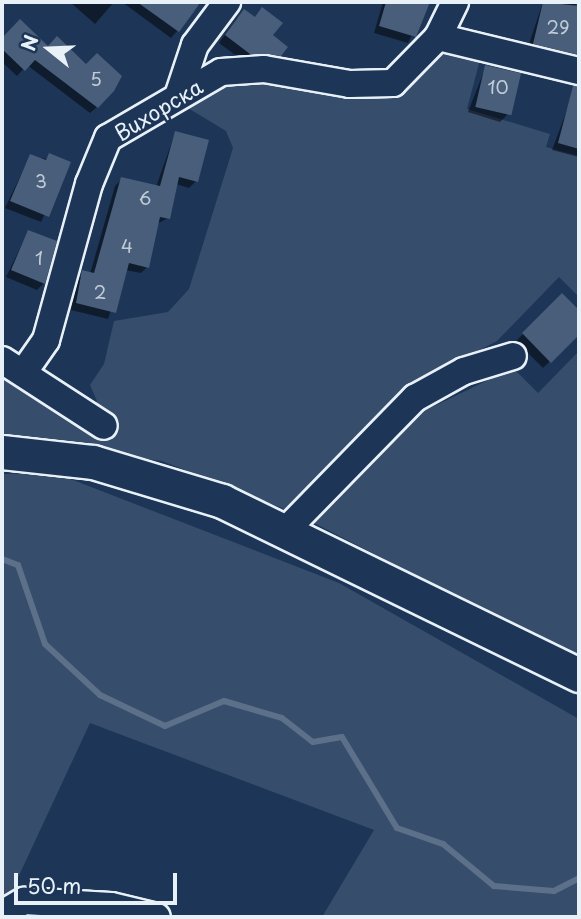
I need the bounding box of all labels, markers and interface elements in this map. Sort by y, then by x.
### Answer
north arrow [14,14,84,84]
house number: 29 [547,16,569,38]
text: N [13,31,45,54]
house number: 5 [90,68,102,90]
street label: Вихорска [109,73,207,145]
house number: 10 [487,76,509,98]
house number: 3 [35,170,47,192]
house number: 6 [139,187,151,209]
house number: 4 [121,235,133,257]
house number: 1 [35,247,43,269]
house number: 2 [94,281,106,303]
scale bar [18,860,180,904]
text: 50 m [27,869,81,901]

